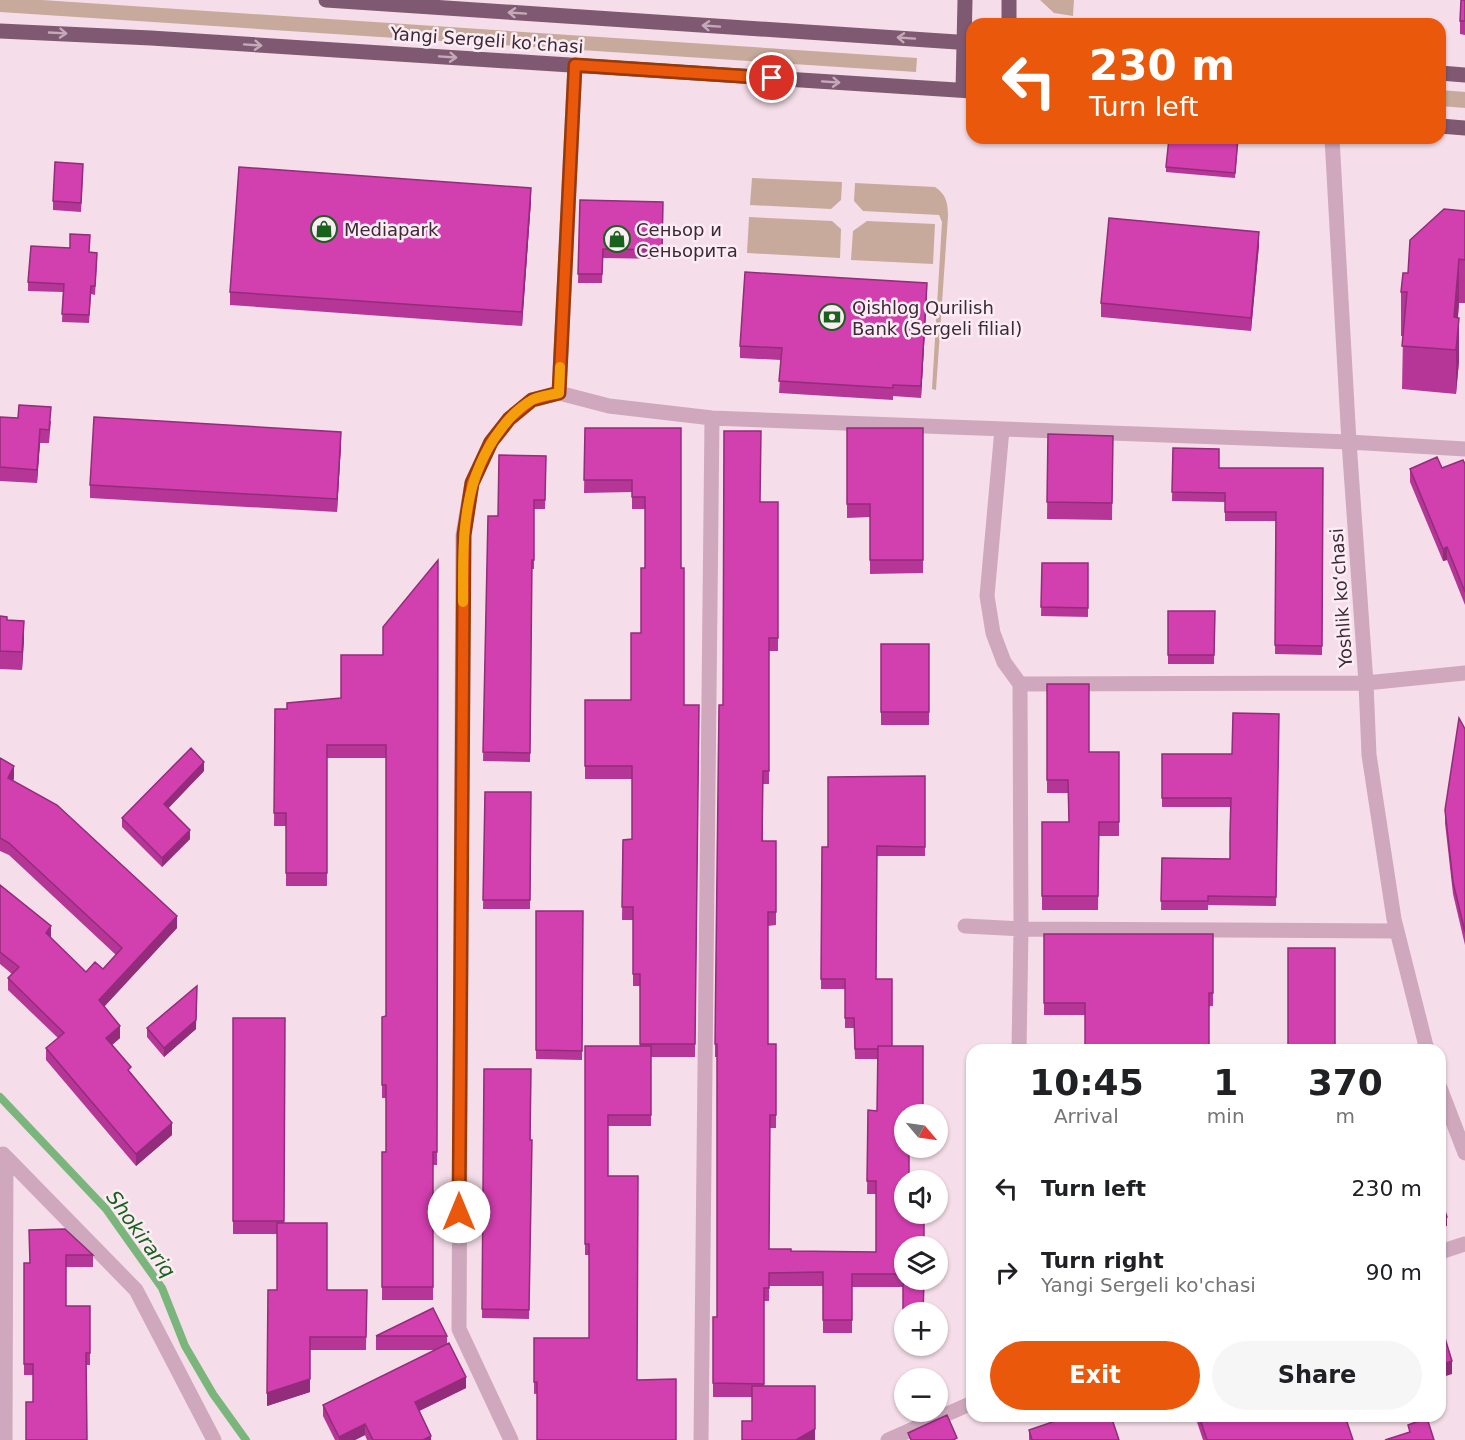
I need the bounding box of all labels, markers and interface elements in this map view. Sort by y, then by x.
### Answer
one-way arrow [507,7,527,18]
one-way arrow [702,20,722,31]
street label: Yangi Sergeli ko'chasi [389,23,584,57]
one-way arrow [48,28,68,39]
one-way arrow [896,33,916,44]
one-way arrow [243,40,263,51]
text: 230 m [1089,41,1235,90]
icon: left [990,42,1068,120]
one-way arrow [437,52,457,63]
pin [746,52,797,103]
icon: arrive [755,61,788,94]
one-way arrow [820,76,840,87]
text: Turn left [1089,91,1199,122]
shop icon: Mediapark [309,214,339,244]
place label: Mediapark [344,219,439,240]
place label: Сеньор и Сеньорита [636,219,738,261]
shop icon: Сеньор и Сеньорита [602,224,632,254]
place label: Qishlog Qurilish Bank (Sergeli filial) [852,297,1022,339]
bank icon: Qishlog Qurilish Bank (Sergeli filial) [817,302,847,332]
street label: Yoshlik koʻchasi [1326,528,1356,669]
text: 10:45 [1029,1062,1144,1103]
text: 1 [1213,1062,1238,1103]
text: 370 [1308,1062,1383,1103]
north arrow [894,1104,948,1158]
map controls [894,1104,948,1422]
text: Arrival [1054,1104,1119,1128]
text: min [1207,1104,1245,1128]
text: m [1336,1104,1355,1128]
button: sound [894,1170,948,1224]
icon: left [990,1172,1023,1205]
text: Turn left [1041,1176,1146,1201]
text: 230 m [1352,1176,1422,1201]
position arrow [427,1180,491,1244]
water label: Shokirariq [101,1186,181,1282]
button: layers [894,1236,948,1290]
text: Turn right [1041,1248,1164,1273]
icon: right [990,1256,1023,1289]
text: 90 m [1366,1260,1422,1285]
text: Yangi Sergeli ko'chasi [1041,1273,1256,1297]
button: + [894,1302,948,1356]
button: Exit [990,1341,1200,1410]
button: Share [1212,1341,1422,1410]
button: − [894,1368,948,1422]

